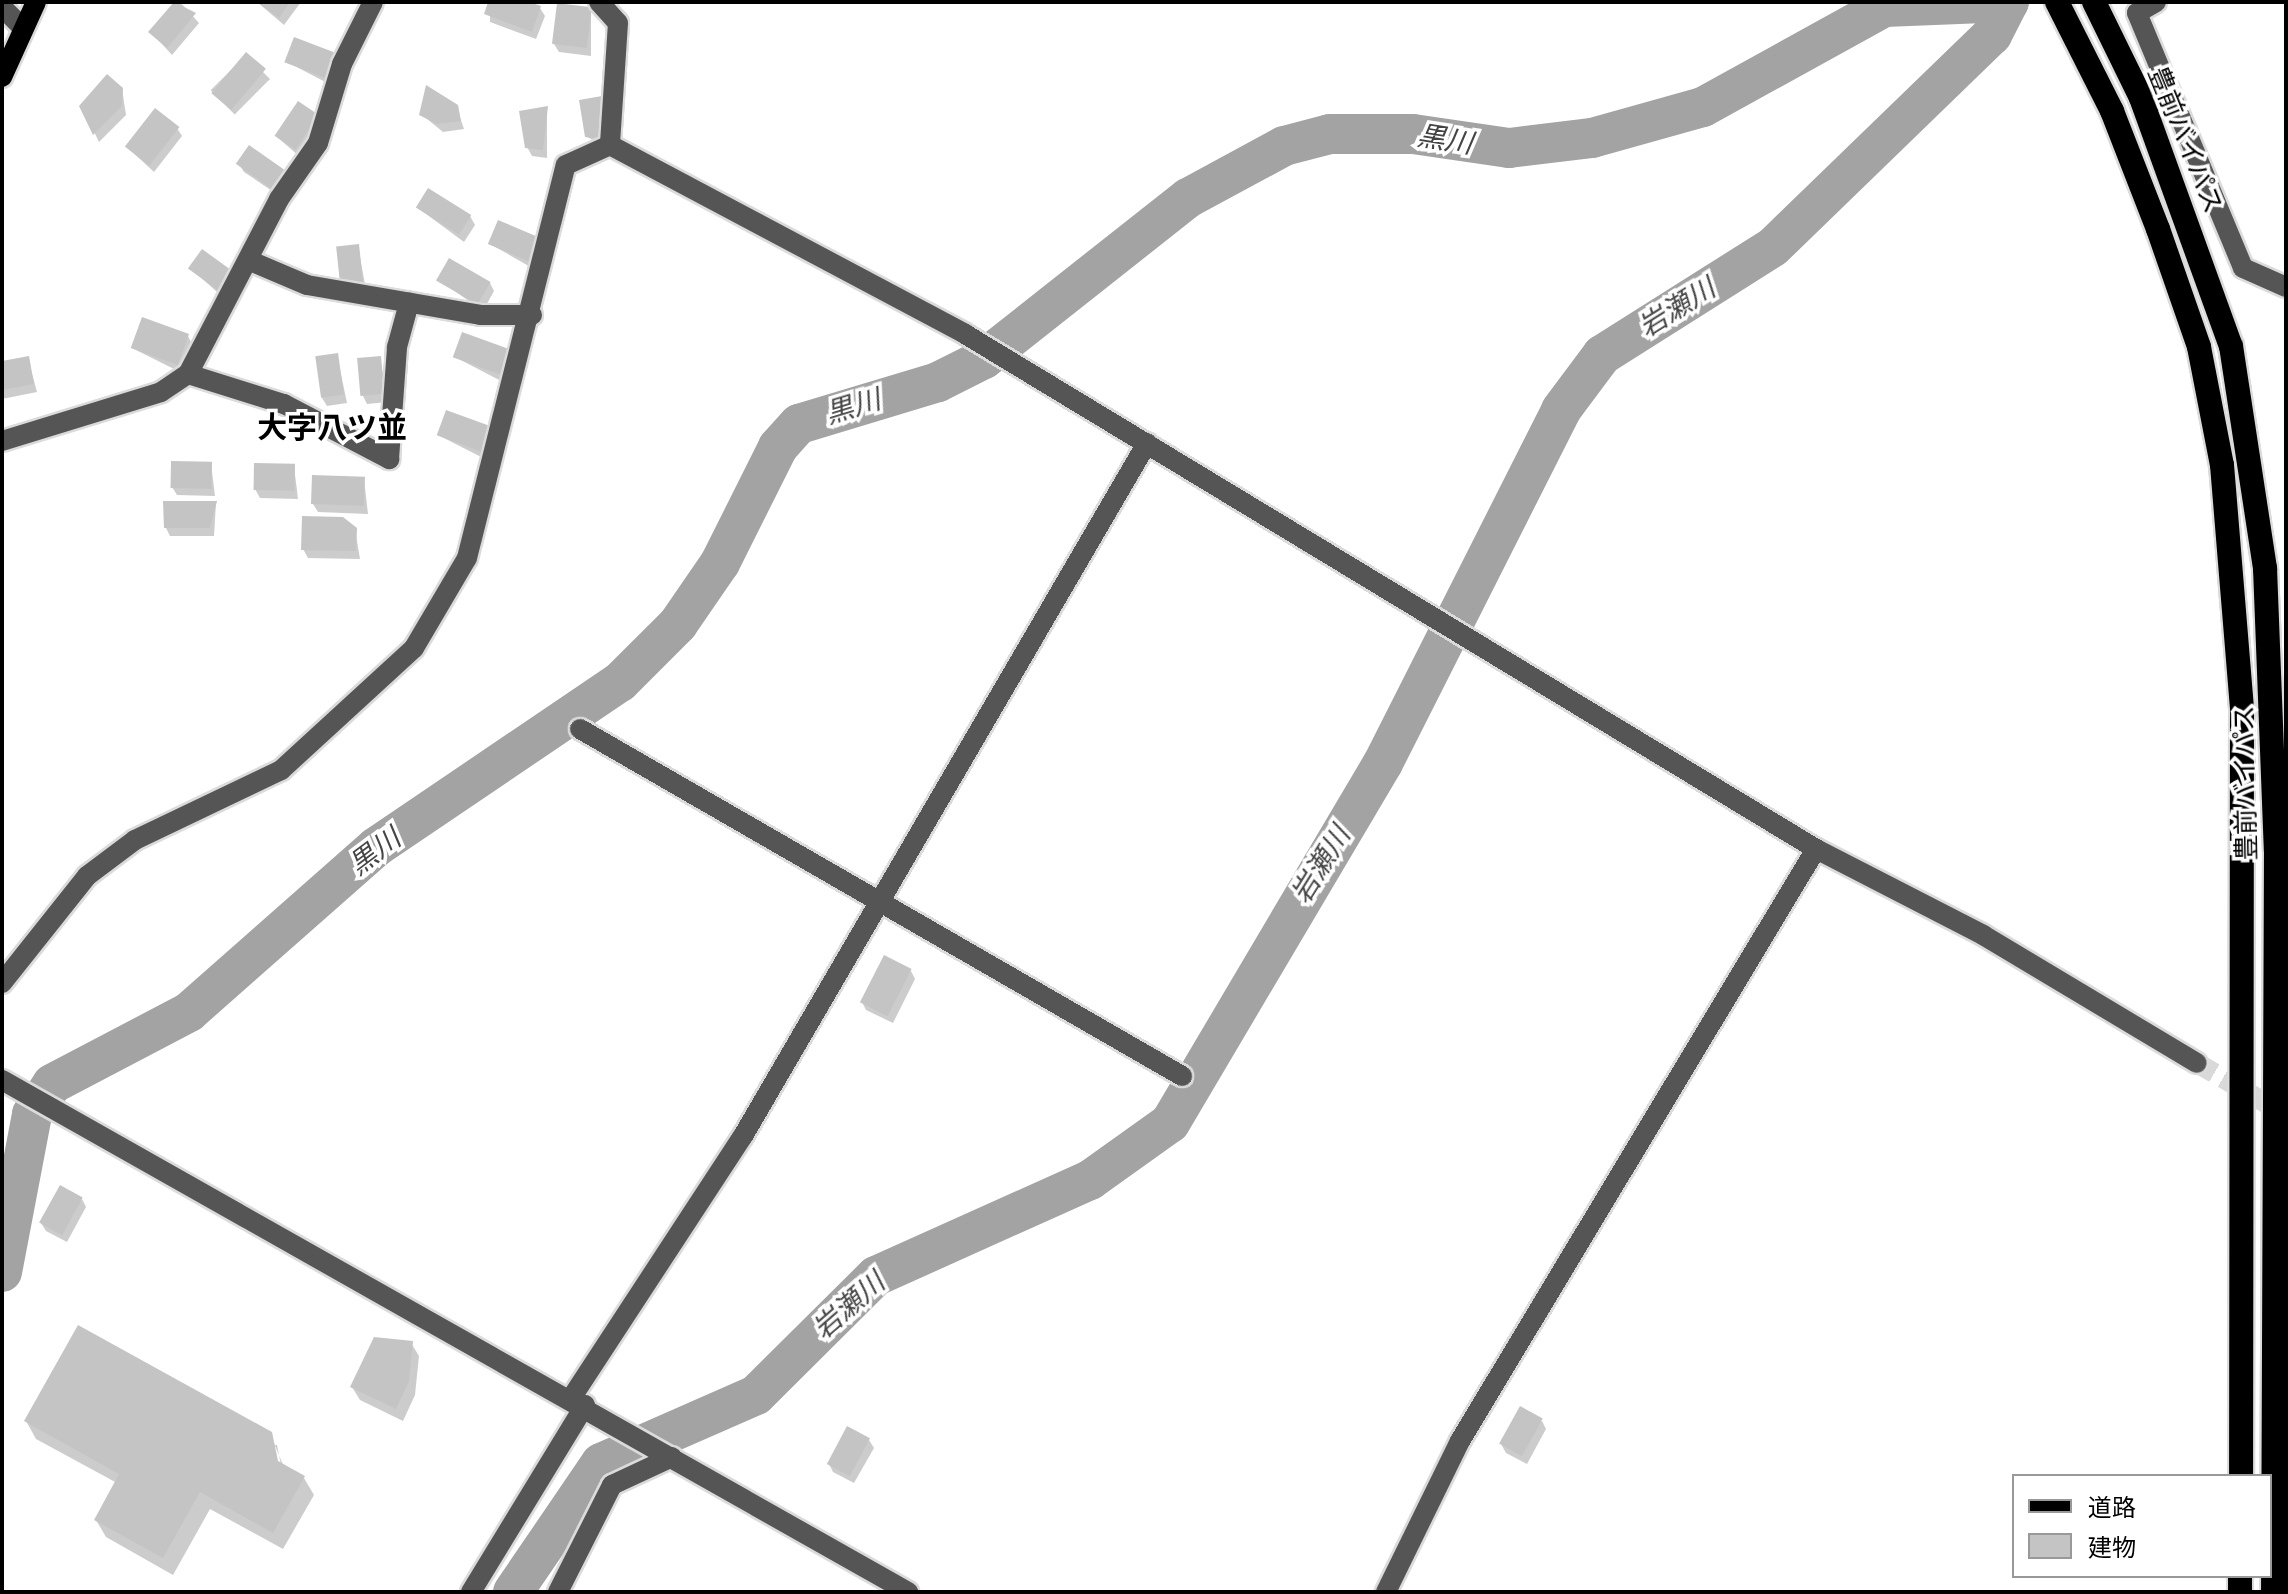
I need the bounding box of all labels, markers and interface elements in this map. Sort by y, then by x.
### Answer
street label: 豊前バイパス [2141,62,2229,218]
water label: 黒川 [1415,119,1475,161]
water label: 岩瀬川 [1632,271,1722,345]
water label: 黒川 [821,383,885,431]
district label: 大字八ツ並 [257,411,407,447]
street label: 豊前バイパス [2229,705,2263,861]
water label: 岩瀬川 [1284,820,1358,910]
water label: 黒川 [343,822,407,882]
water label: 岩瀬川 [806,1266,892,1346]
legend [2012,1474,2272,1578]
text: 道路 [2088,1492,2136,1524]
text: 建物 [2088,1532,2136,1564]

